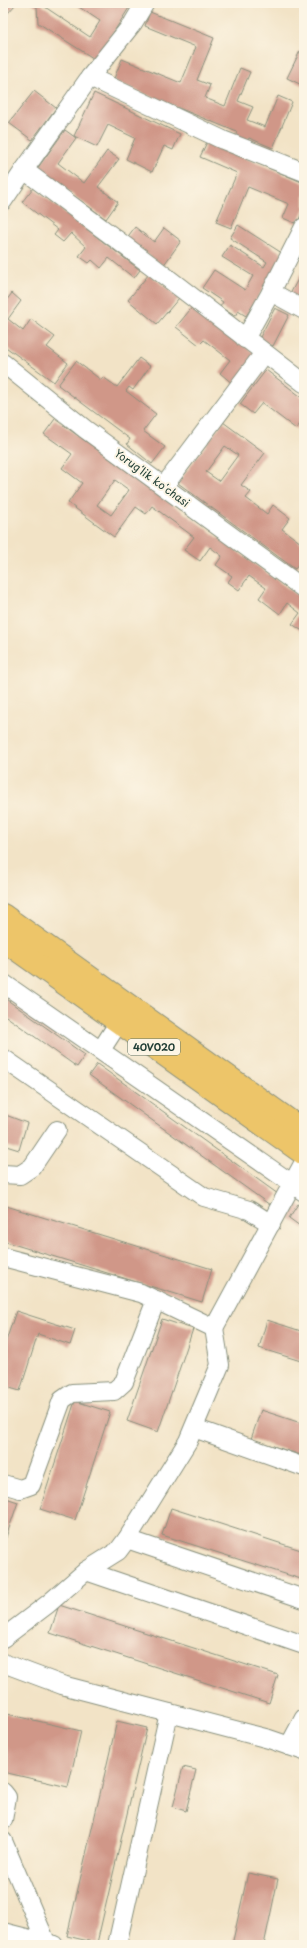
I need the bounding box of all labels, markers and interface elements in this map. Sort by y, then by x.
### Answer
street label: Yorugʻlik koʻchasi [111,444,193,511]
road number: 40V020 [128,1039,180,1055]

